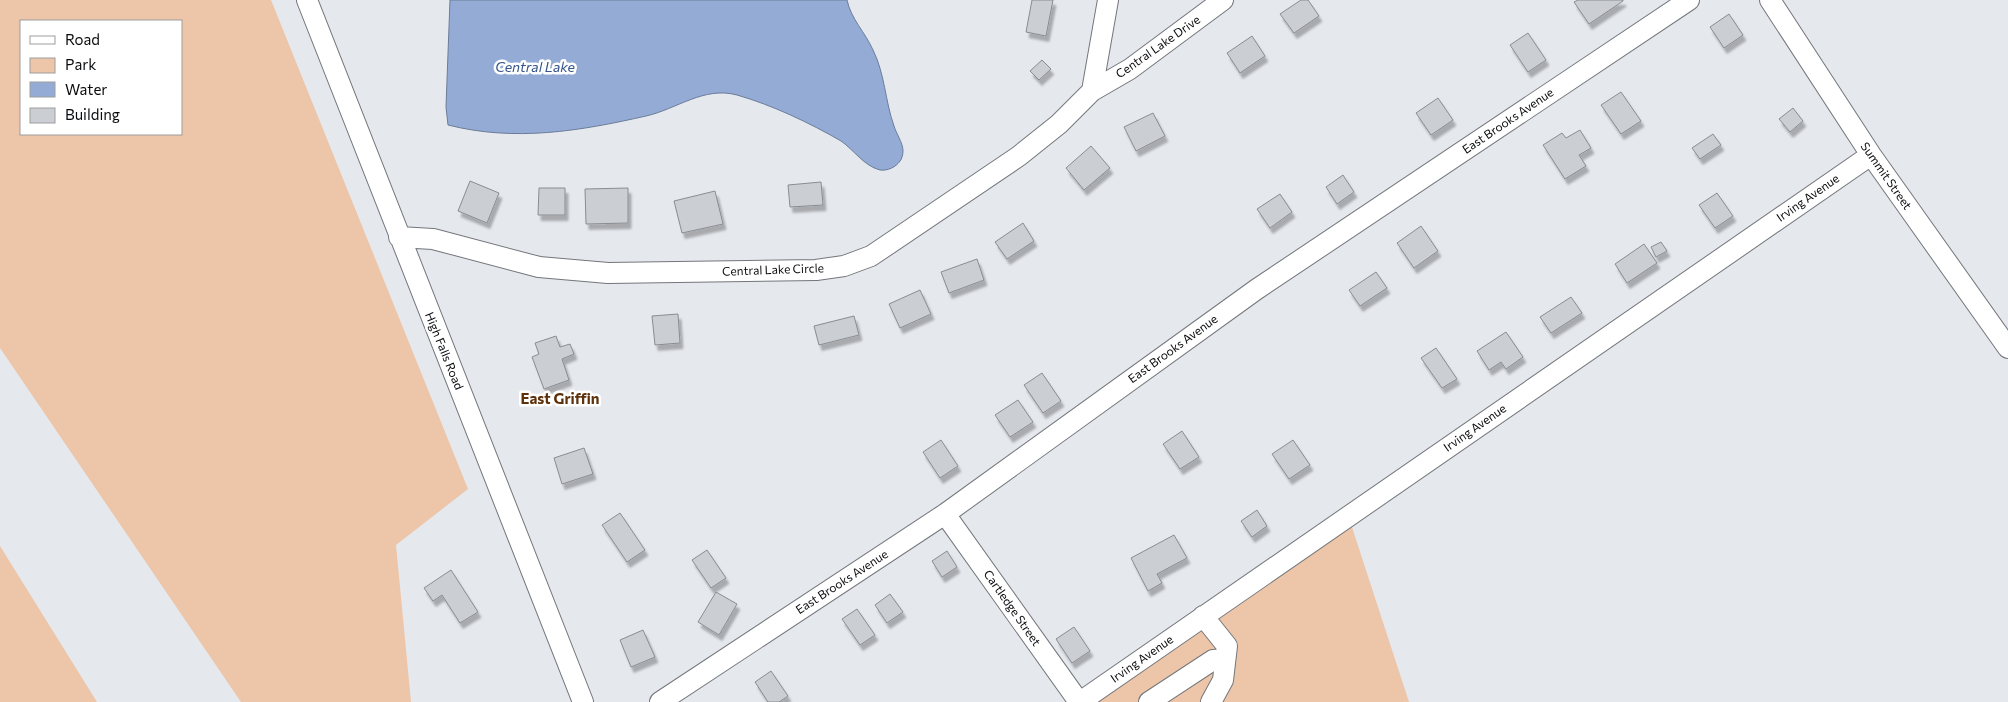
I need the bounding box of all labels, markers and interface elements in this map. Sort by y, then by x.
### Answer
street label: Central Lake Drive [1113,12,1202,80]
legend [20,20,182,135]
text: Road [65,30,100,48]
text: Park [65,55,96,73]
water label: Central Lake [495,58,575,75]
text: Water [65,80,107,98]
street label: East Brooks Avenue [1459,84,1556,156]
text: Building [65,105,120,123]
street label: Summit Street [1858,139,1915,212]
street label: Irving Avenue [1773,170,1841,224]
street label: Central Lake Circle [722,260,824,278]
street label: High Falls Road [423,310,467,392]
street label: East Brooks Avenue [1125,311,1220,385]
district label: East Griffin [521,389,600,407]
street label: Irving Avenue [1440,400,1508,454]
street label: East Brooks Avenue [793,546,890,616]
street label: Cartledge Street [981,567,1044,648]
street label: Irving Avenue [1107,631,1175,685]

